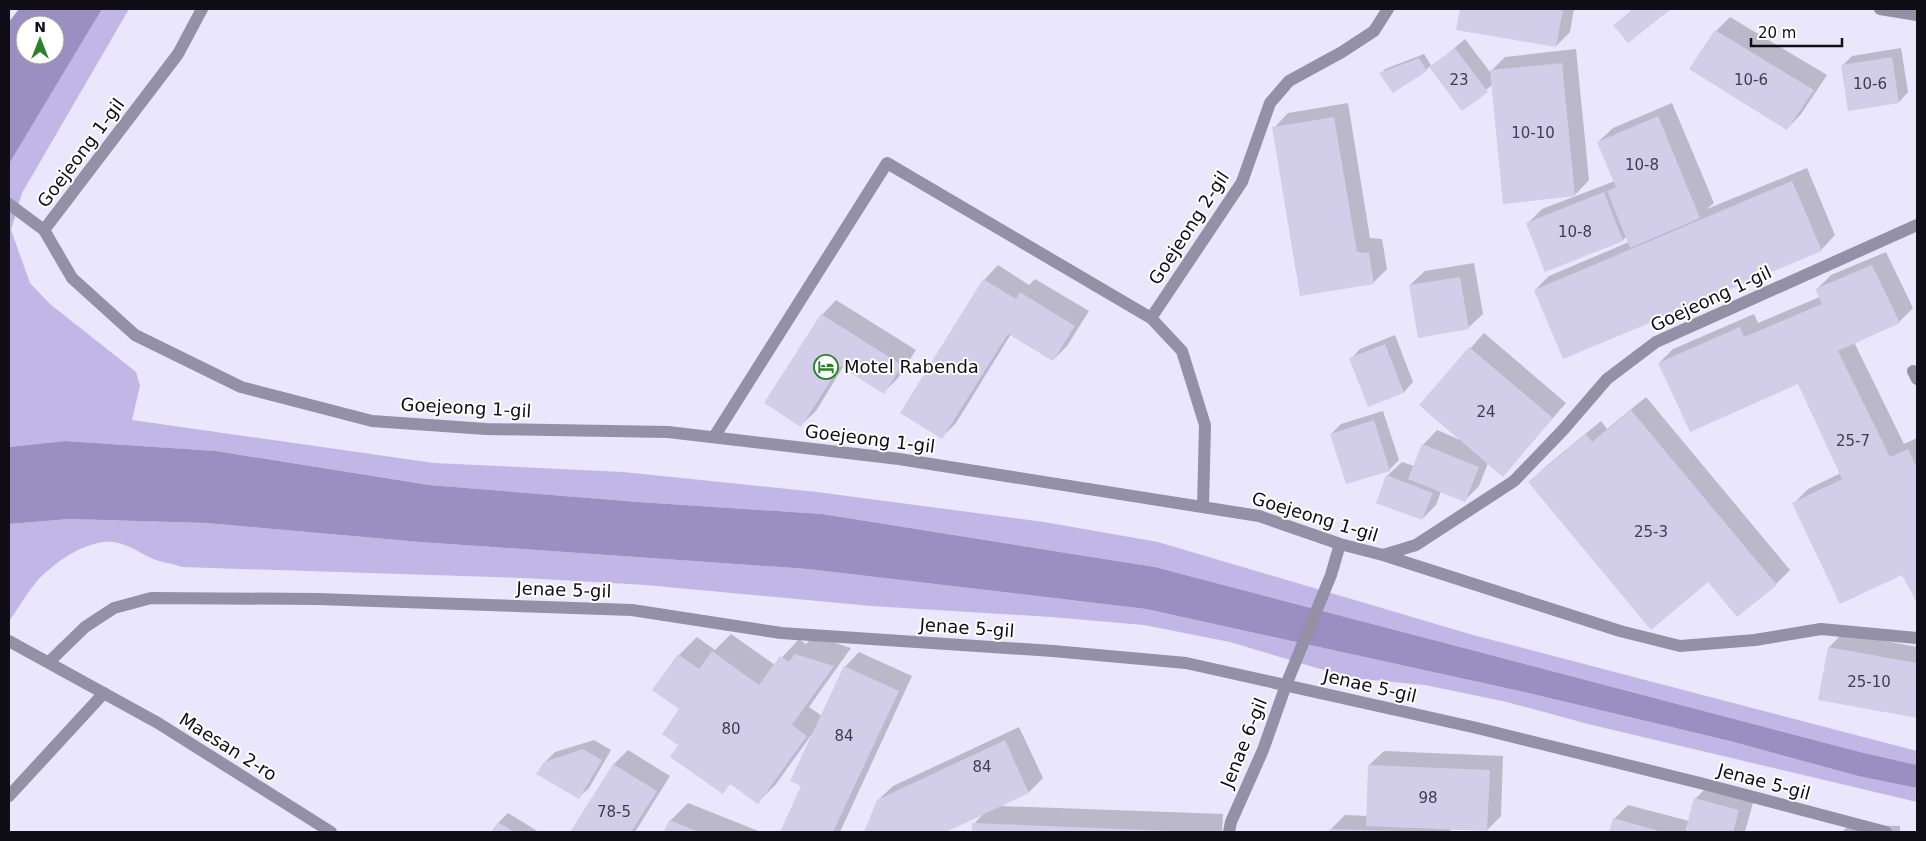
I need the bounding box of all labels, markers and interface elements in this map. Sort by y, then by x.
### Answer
north arrow [15,15,65,65]
scale bar [1751,15,1842,47]
text: N [34,19,46,35]
text: 20 m [1758,24,1796,42]
house number: 23 [1449,71,1469,89]
house number: 10-6 [1734,71,1768,89]
house number: 10-6 [1853,75,1887,93]
street label: Goejeong 1-gil [33,94,128,211]
house number: 10-10 [1511,124,1555,142]
house number: 10-8 [1625,156,1659,174]
street label: Goejeong 2-gil [1144,167,1233,288]
house number: 10-8 [1558,223,1592,241]
street label: Goejeong 1-gil [1647,261,1775,336]
hotel icon: Motel Rabenda [813,354,839,380]
place label: Motel Rabenda [844,356,979,377]
street label: Goejeong 1-gil [400,394,532,421]
house number: 24 [1476,403,1496,421]
street label: Goejeong 1-gil [804,420,936,457]
house number: 25-7 [1836,432,1870,450]
street label: Goejeong 1-gil [1249,487,1381,546]
house number: 25-3 [1634,523,1668,541]
street label: Jenae 5-gil [515,577,612,602]
street label: Jenae 5-gil [918,614,1015,641]
street label: Jenae 5-gil [1320,664,1419,706]
house number: 25-10 [1847,673,1891,691]
street label: Jenae 6-gil [1216,695,1271,792]
street label: Maesan 2-ro [176,708,281,785]
house number: 80 [721,720,741,738]
house number: 84 [834,727,854,745]
house number: 84 [972,758,992,776]
street label: Jenae 5-gil [1715,759,1813,804]
house number: 98 [1418,789,1438,807]
house number: 78-5 [597,803,631,821]

